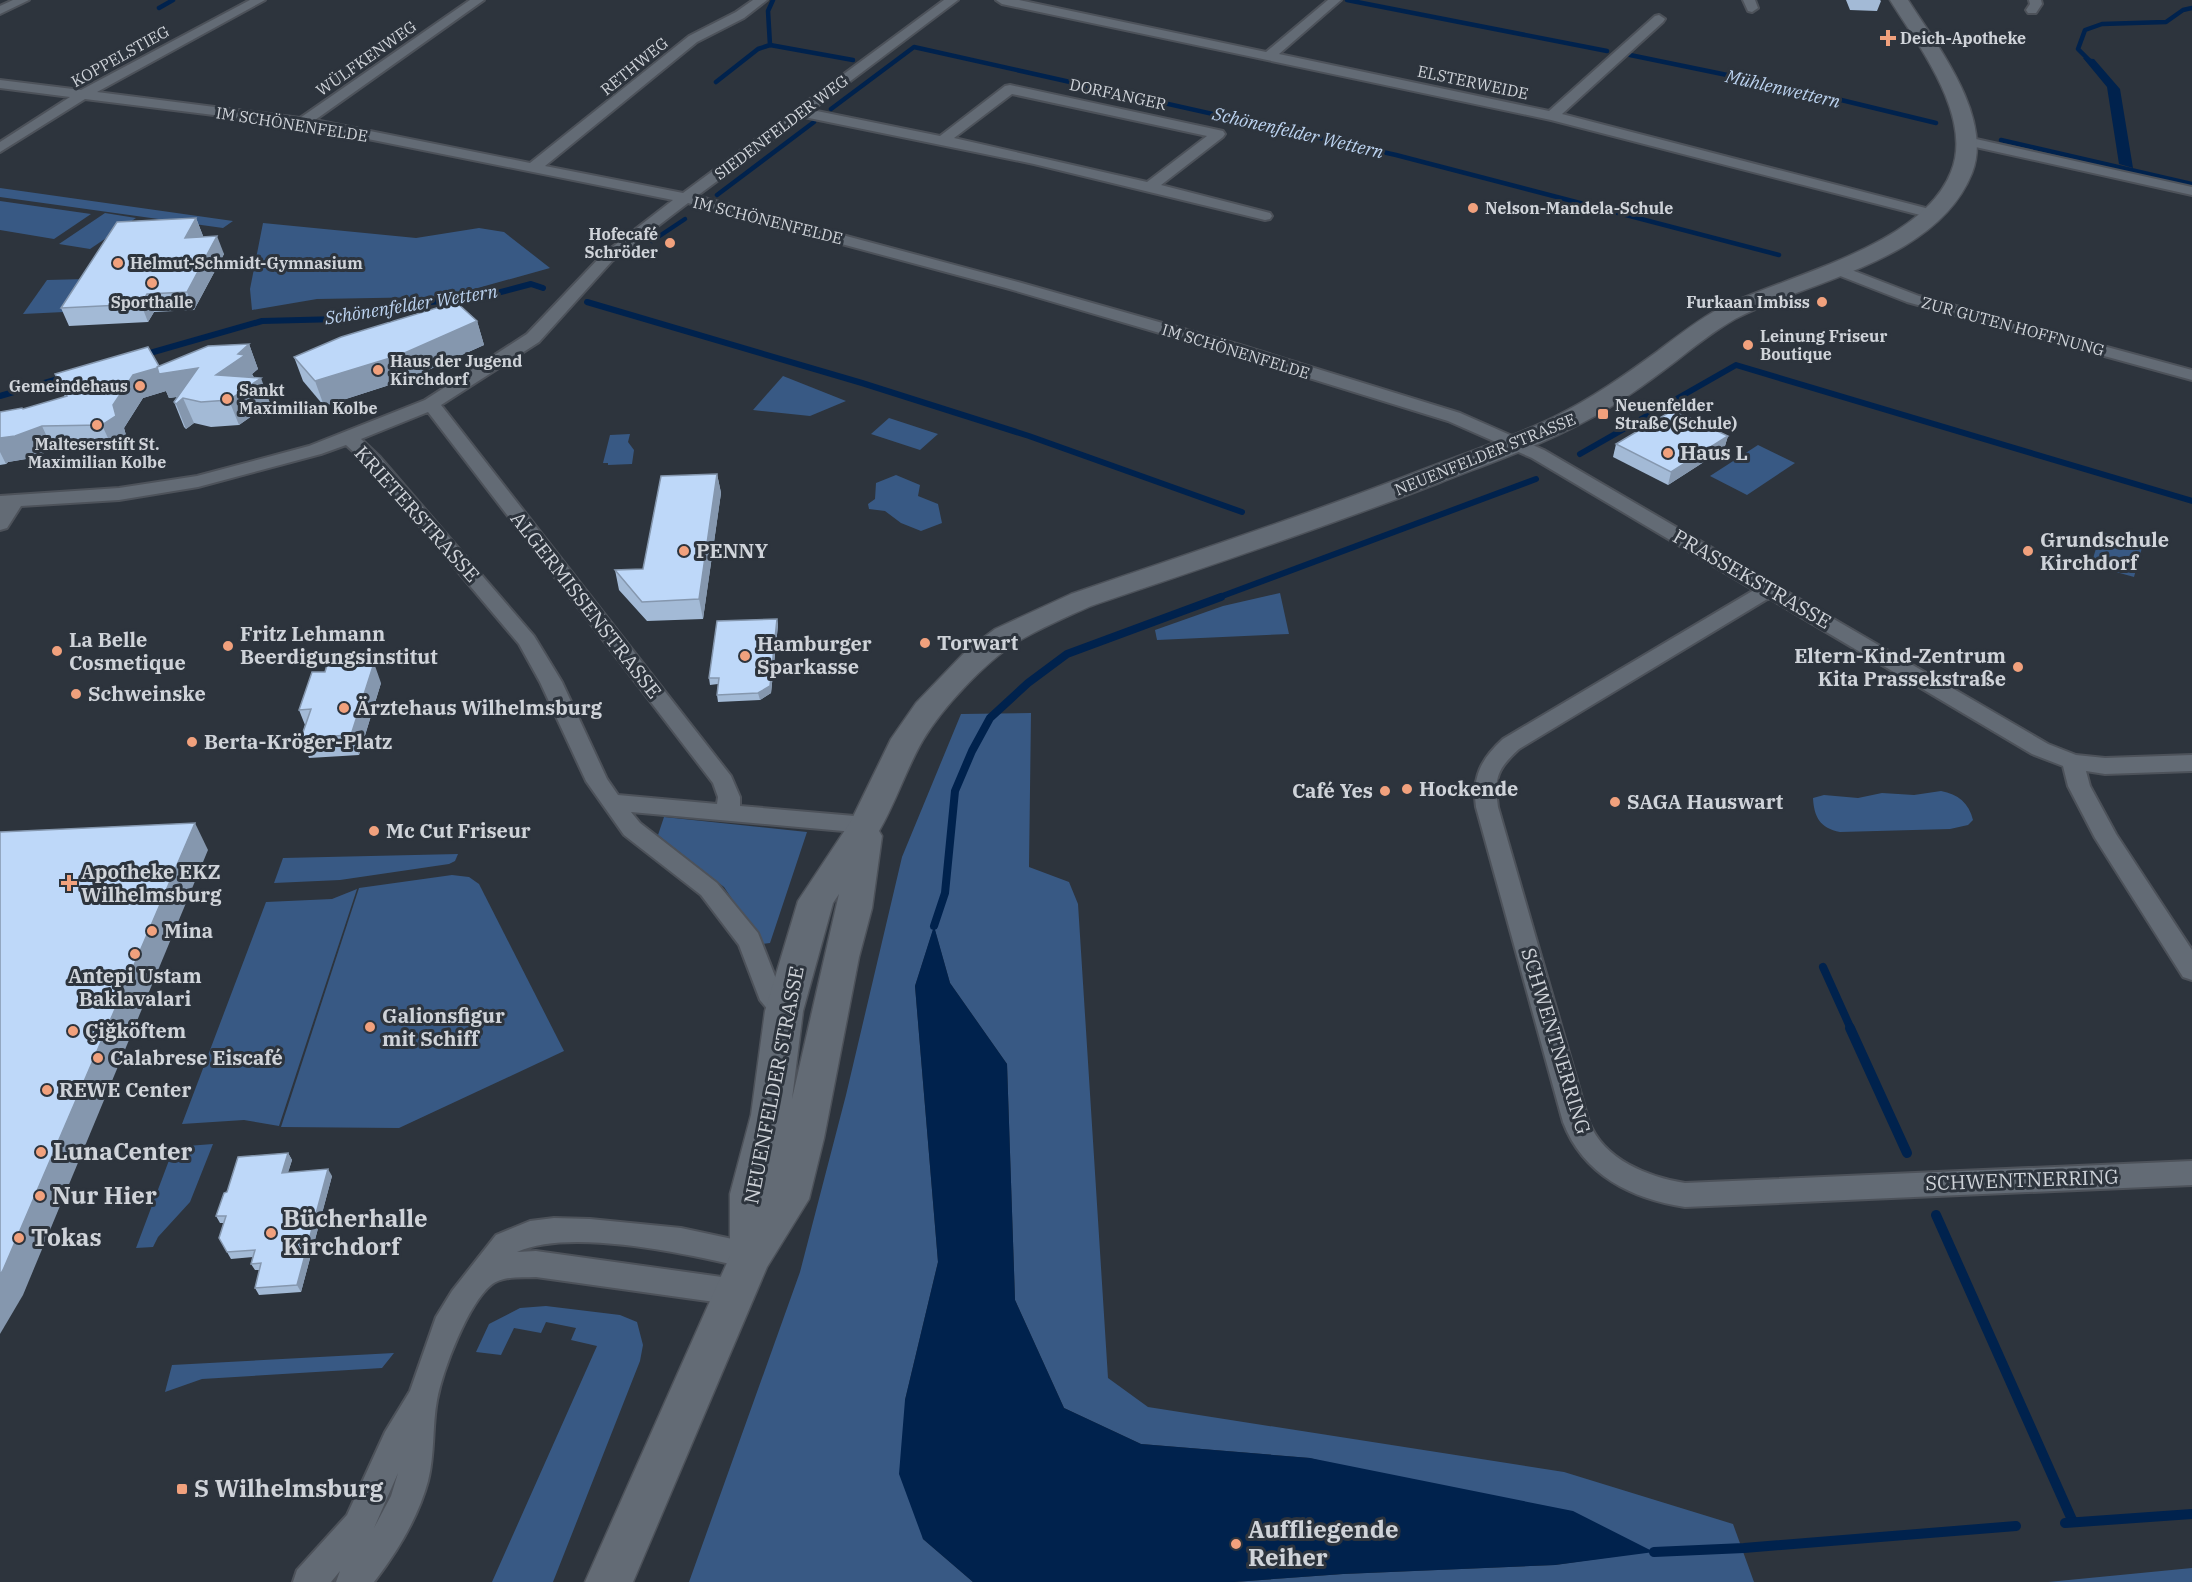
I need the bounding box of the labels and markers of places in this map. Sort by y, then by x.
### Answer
place label: Deich-Apotheke [1900,28,2026,48]
marker: Deich-Apotheke [1881,31,1895,45]
place label: Nelson-Mandela-Schule [1485,198,1673,218]
marker: Nelson-Mandela-Schule [1466,201,1480,215]
place label: Hofecafé Schröder [585,224,658,262]
marker: Hofecafé Schröder [663,236,677,250]
place label: Helmut-Schmidt-Gymnasium [130,253,363,273]
marker: Helmut-Schmidt-Gymnasium [111,256,125,270]
marker: Sporthalle [145,276,159,290]
place label: Sporthalle [111,292,193,312]
place label: Furkaan Imbiss [1686,292,1810,312]
marker: Furkaan Imbiss [1815,295,1829,309]
place label: Leinung Friseur Boutique [1760,326,1887,364]
marker: Leinung Friseur Boutique [1741,338,1755,352]
place label: Haus der Jugend Kirchdorf [390,351,522,389]
marker: Haus der Jugend Kirchdorf [371,363,385,377]
place label: Gemeindehaus [9,376,128,396]
marker: Gemeindehaus [133,379,147,393]
place label: Sankt Maximilian Kolbe [239,380,378,418]
marker: Sankt Maximilian Kolbe [220,392,234,406]
place label: Neuenfelder Straße (Schule) [1615,395,1738,433]
marker: Neuenfelder Straße (Schule) [1596,407,1610,421]
marker: Malteserstift St. Maximilian Kolbe [90,418,104,432]
place label: Malteserstift St. Maximilian Kolbe [28,434,166,472]
place label: Haus L [1680,439,1748,466]
marker: Haus L [1661,446,1675,460]
place label: Grundschule Kirchdorf [2040,526,2169,576]
place label: PENNY [696,537,768,564]
marker: PENNY [677,544,691,558]
marker: Grundschule Kirchdorf [2021,544,2035,558]
place label: Fritz Lehmann Beerdigungsinstitut [240,620,438,670]
place label: La Belle Cosmetique [69,626,186,676]
place label: Torwart [937,629,1019,656]
place label: Hamburger Sparkasse [757,630,872,680]
marker: Torwart [918,636,932,650]
marker: Fritz Lehmann Beerdigungsinstitut [221,639,235,653]
place label: Eltern-Kind-Zentrum Kita Prassekstraße [1794,642,2006,692]
marker: La Belle Cosmetique [50,644,64,658]
marker: Hamburger Sparkasse [738,649,752,663]
marker: Eltern-Kind-Zentrum Kita Prassekstraße [2011,660,2025,674]
place label: Schweinske [88,680,206,707]
marker: Schweinske [69,687,83,701]
place label: Ärztehaus Wilhelmsburg [356,694,602,721]
marker: Ärztehaus Wilhelmsburg [337,701,351,715]
place label: Berta-Kröger-Platz [204,728,392,755]
marker: Berta-Kröger-Platz [185,735,199,749]
place label: Hockende [1419,775,1518,802]
place label: Café Yes [1292,777,1373,804]
marker: Hockende [1400,782,1414,796]
marker: Café Yes [1378,784,1392,798]
place label: SAGA Hauswart [1627,788,1784,815]
marker: SAGA Hauswart [1608,795,1622,809]
place label: Mc Cut Friseur [386,817,531,844]
marker: Mc Cut Friseur [367,824,381,838]
place label: Apotheke EKZ Wilhelmsburg [81,858,222,908]
marker: Apotheke EKZ Wilhelmsburg [62,876,76,890]
place label: Mina [164,917,213,944]
marker: Mina [145,924,159,938]
marker: Antepi Ustam Baklavalari [128,947,142,961]
place label: Antepi Ustam Baklavalari [68,962,202,1012]
place label: Galionsfigur mit Schiff [382,1002,505,1052]
place label: Çiğköftem [85,1017,186,1044]
marker: Galionsfigur mit Schiff [363,1020,377,1034]
marker: Çiğköftem [66,1024,80,1038]
place label: Calabrese Eiscafé [110,1044,283,1071]
marker: Calabrese Eiscafé [91,1051,105,1065]
place label: REWE Center [59,1076,191,1103]
marker: REWE Center [40,1083,54,1097]
place label: LunaCenter [53,1135,193,1167]
marker: LunaCenter [34,1145,48,1159]
place label: Nur Hier [52,1179,157,1211]
marker: Nur Hier [33,1189,47,1203]
place label: Bücherhalle Kirchdorf [283,1202,428,1262]
place label: Tokas [31,1221,102,1253]
marker: Bücherhalle Kirchdorf [264,1226,278,1240]
marker: Tokas [12,1231,26,1245]
place label: S Wilhelmsburg [194,1472,384,1504]
marker: S Wilhelmsburg [175,1482,189,1496]
place label: Auffliegende Reiher [1248,1513,1398,1573]
marker: Auffliegende Reiher [1229,1537,1243,1551]

